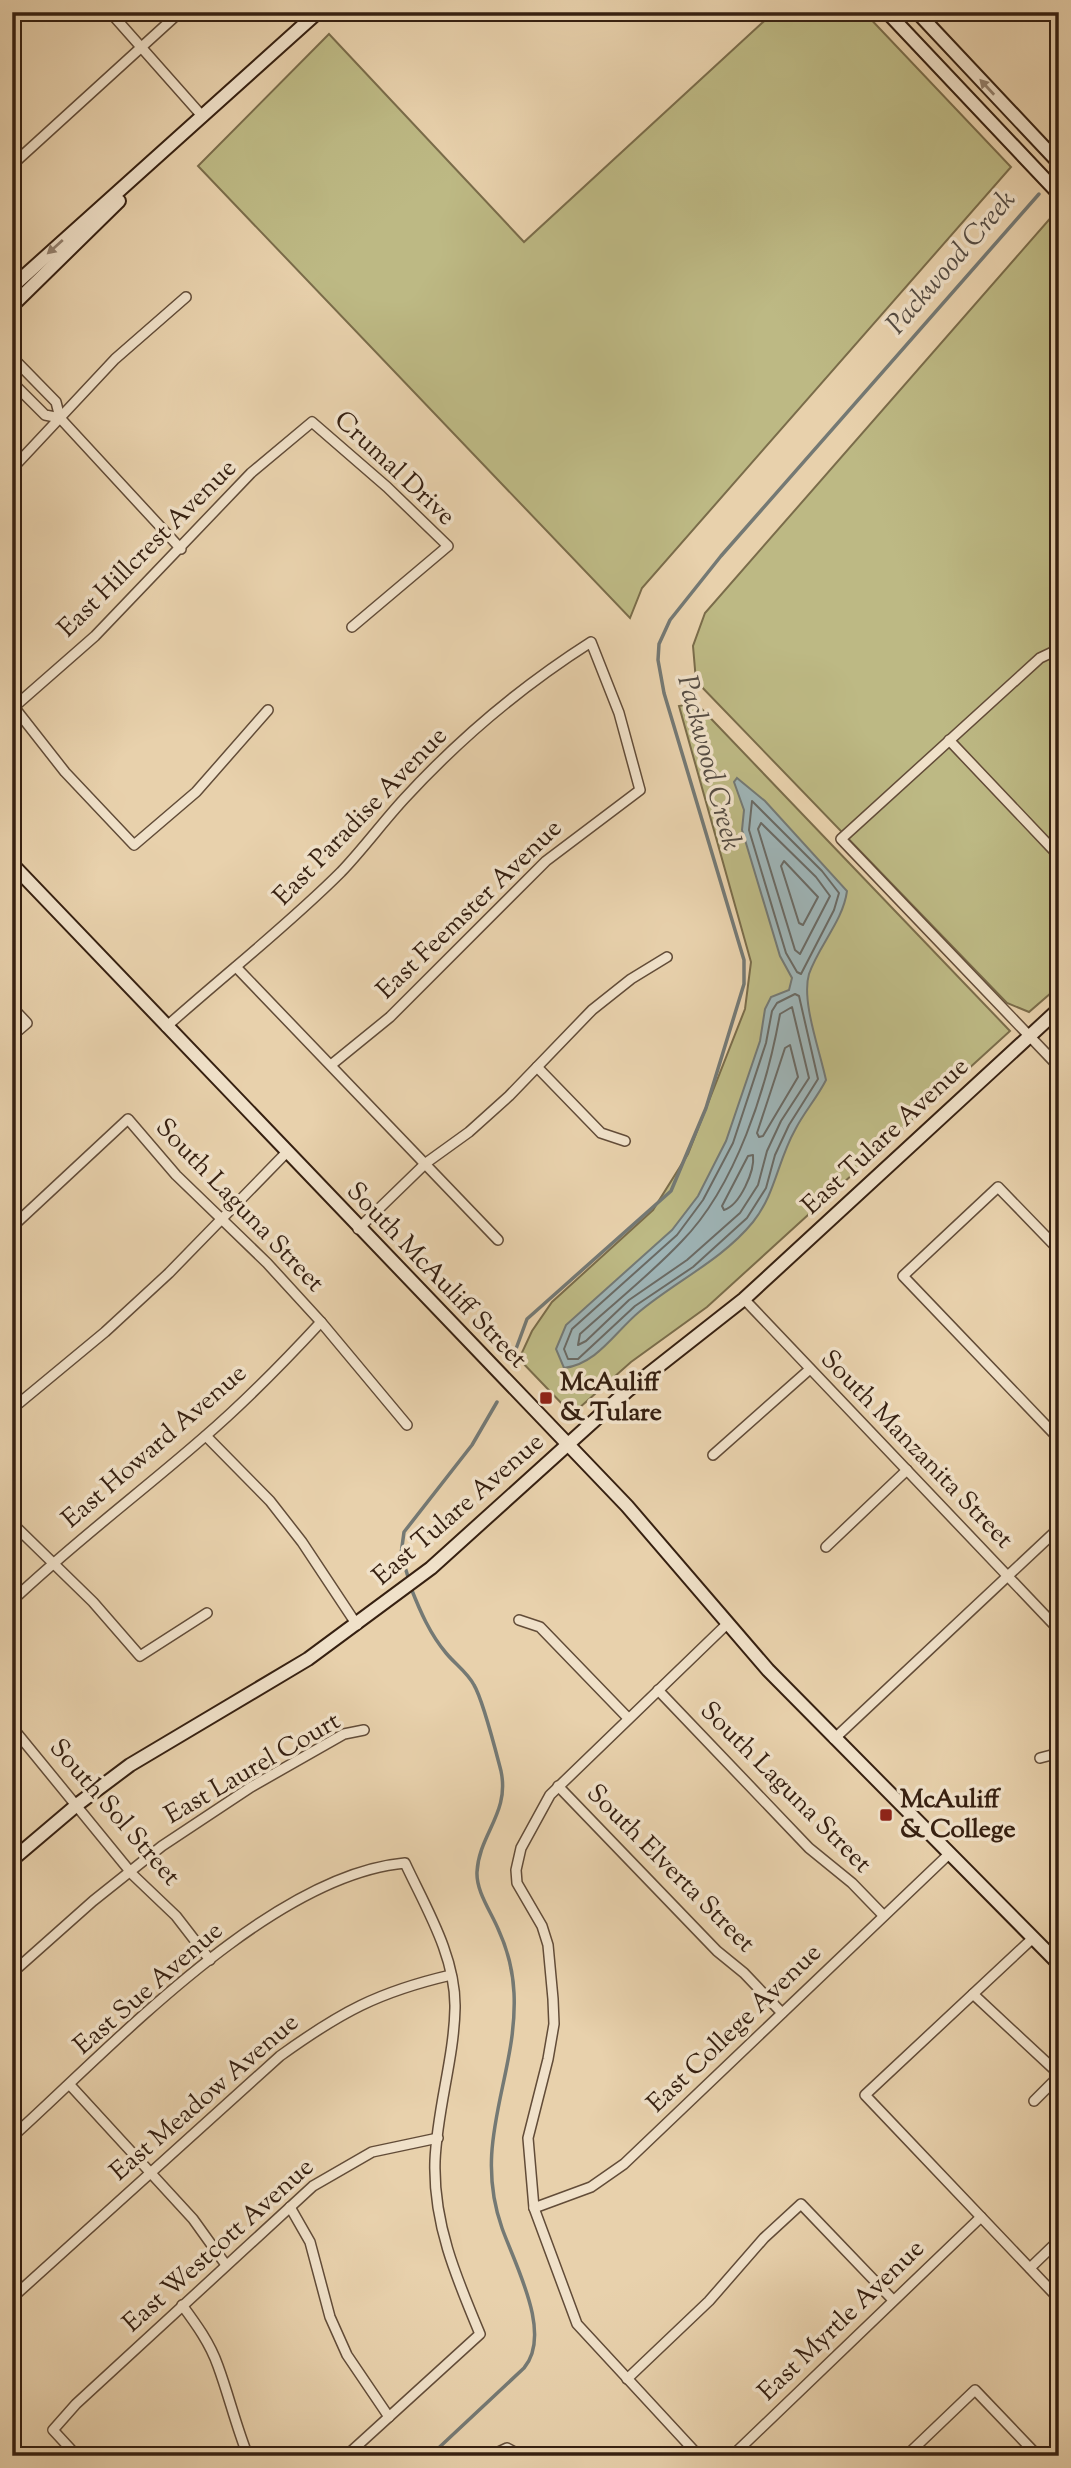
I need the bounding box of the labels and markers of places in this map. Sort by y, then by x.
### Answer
place label: McAuliff & Tulare [560,1365,662,1432]
marker: McAuliff & Tulare [538,1390,554,1406]
place label: McAuliff & College [900,1782,1016,1849]
marker: McAuliff & College [878,1807,894,1823]

